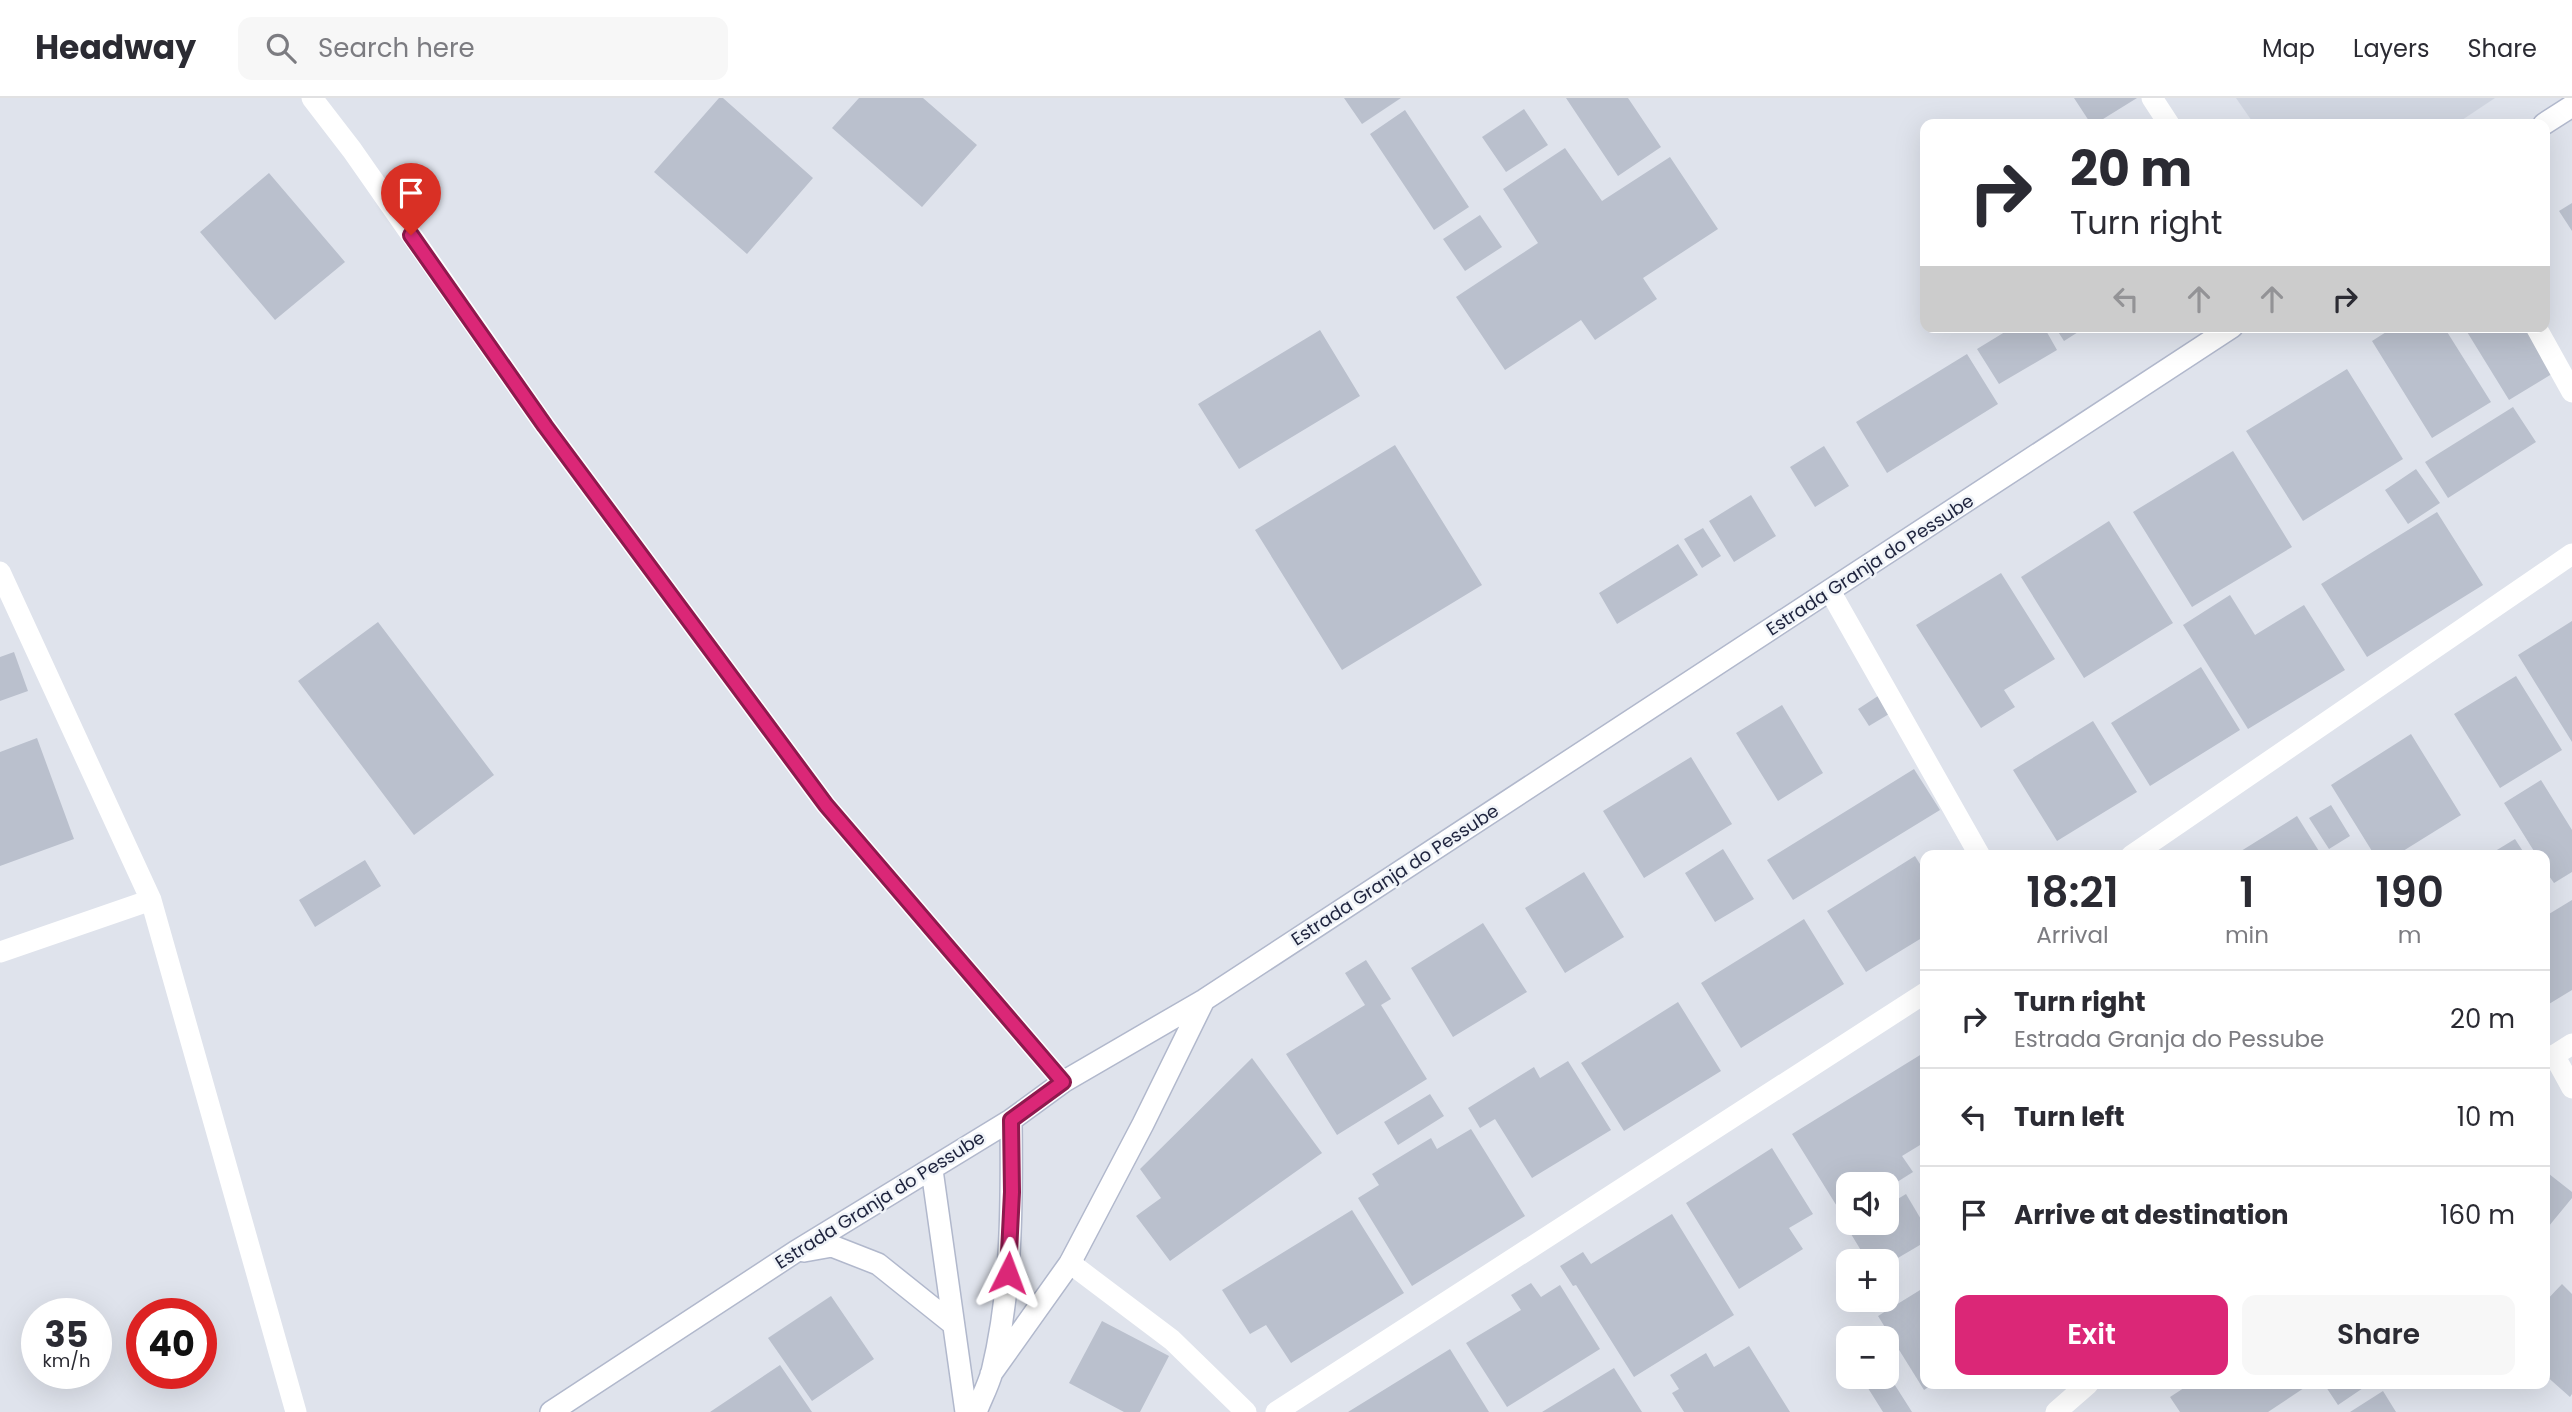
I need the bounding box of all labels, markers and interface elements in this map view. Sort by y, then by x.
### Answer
search box [238,17,728,80]
text: Headway [35,24,196,71]
icon: search [262,29,300,67]
text: Search here [318,30,475,66]
text: Map [2262,32,2315,65]
text: Layers [2353,32,2429,65]
text: Share [2467,32,2537,65]
text: 20 m [2070,135,2192,203]
icon: right [1955,147,2046,238]
pin [381,163,441,235]
icon: arrive [392,174,430,212]
text: Turn right [2070,200,2222,245]
icon: left [2107,280,2145,318]
icon: ahead [2180,280,2218,318]
icon: ahead [2253,280,2291,318]
icon: right [2326,280,2364,318]
street label: Estrada Granja do Pessube [1761,488,1978,641]
street label: Estrada Granja do Pessube [1286,798,1503,951]
text: 18:21 [2026,863,2119,922]
text: 1 [2239,863,2255,922]
text: 190 [2375,863,2444,922]
text: Arrival [2036,919,2109,951]
text: min [2225,919,2269,951]
text: m [2398,919,2421,951]
text: Turn right [2014,984,2146,1020]
icon: right [1955,1000,1993,1038]
text: 20 m [2450,1001,2515,1037]
text: Estrada Granja do Pessube [2014,1023,2324,1055]
icon: left [1955,1098,1993,1136]
text: Turn left [2014,1099,2125,1135]
text: 10 m [2457,1099,2515,1135]
street label: Estrada Granja do Pessube [770,1125,989,1274]
map controls [1836,1172,1899,1389]
button: sound [1836,1172,1899,1235]
icon: arrive [1955,1196,1993,1234]
text: Arrive at destination [2014,1197,2289,1233]
text: 160 m [2440,1197,2515,1233]
position arrow [971,1236,1045,1310]
button: + [1836,1249,1899,1312]
button: Exit [1955,1295,2228,1375]
button: Share [2242,1295,2515,1375]
speed limit sign: 40 [126,1298,217,1389]
text: 35 [45,1310,88,1359]
button: − [1836,1326,1899,1389]
text: km/h [43,1348,90,1373]

